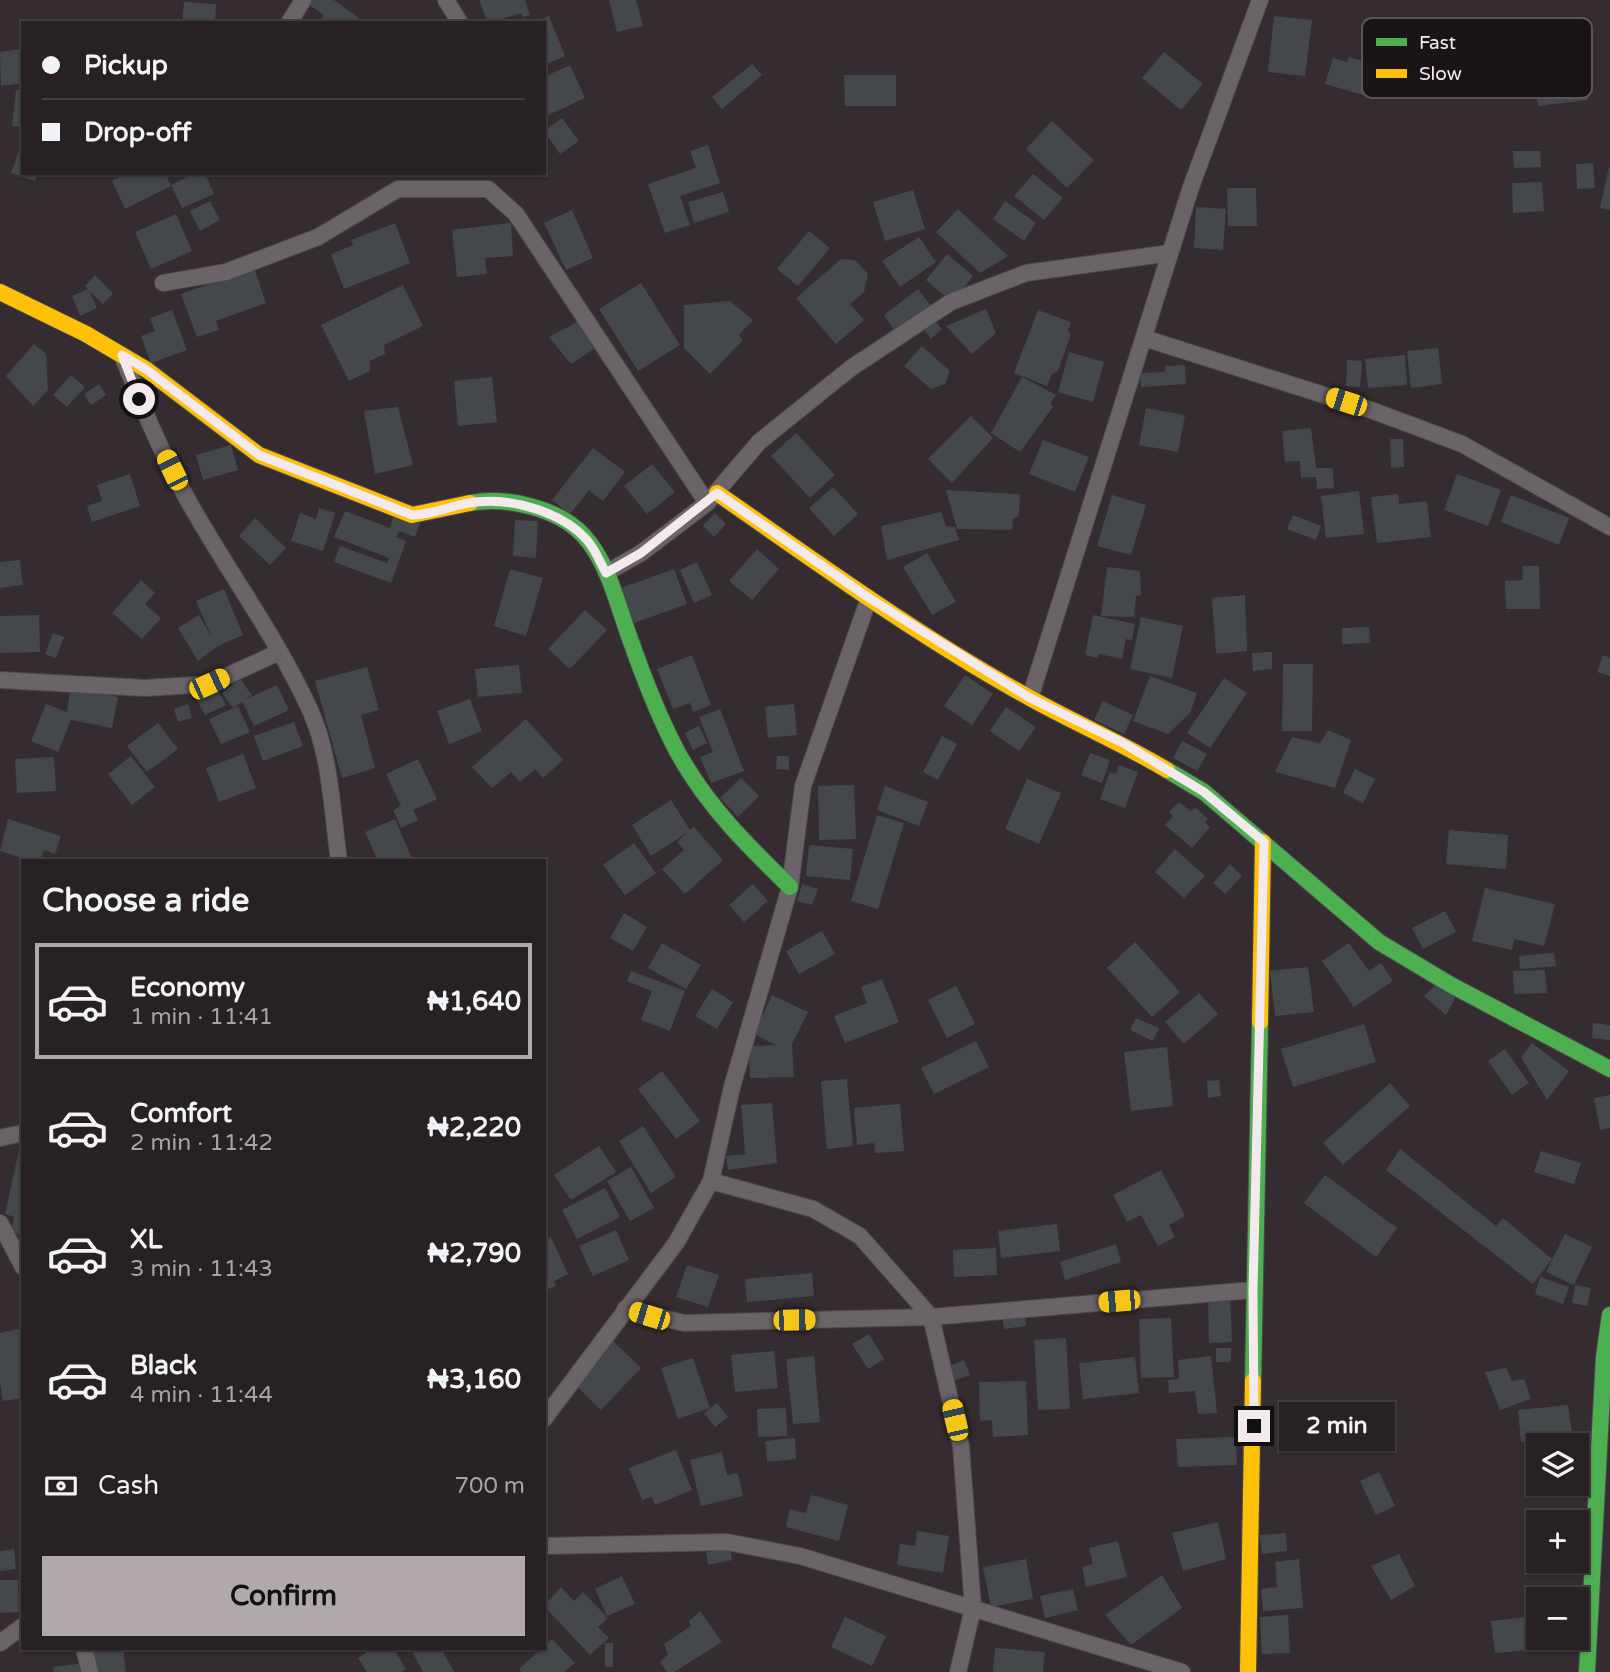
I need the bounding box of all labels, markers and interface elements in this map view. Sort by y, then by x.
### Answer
legend [1362,18,1592,98]
text: Fast [1419,32,1456,54]
text: Pickup [84,50,168,81]
text: Slow [1419,63,1462,85]
text: Drop-off [84,117,191,148]
route start [123,383,155,415]
car [1323,386,1370,418]
car [154,447,191,493]
car [186,666,233,702]
text: Choose a ride [42,882,249,920]
icon: car [46,970,109,1033]
text: Economy [130,972,245,1003]
text: ₦1,640 [427,986,521,1017]
text: 1 min · 11:41 [130,1003,273,1031]
icon: car [46,1096,109,1159]
text: Comfort [130,1098,232,1129]
text: ₦2,220 [427,1112,521,1143]
text: 2 min · 11:42 [130,1129,273,1157]
icon: car [46,1222,109,1285]
text: XL [130,1224,162,1255]
text: ₦2,790 [427,1238,521,1269]
text: 3 min · 11:43 [130,1255,273,1283]
car [1098,1289,1141,1313]
car [626,1300,673,1332]
car [773,1309,816,1331]
icon: car [46,1348,109,1411]
text: Black [130,1350,197,1381]
text: ₦3,160 [427,1364,521,1395]
text: 4 min · 11:44 [130,1381,273,1409]
car [941,1397,970,1443]
callout: 2 min [1278,1402,1394,1450]
route end [1238,1410,1270,1442]
text: 2 min [1306,1412,1368,1440]
map controls [1526,1433,1589,1650]
button: layers [1526,1433,1589,1496]
icon: cash [42,1467,80,1505]
text: Cash [98,1470,159,1501]
text: 700 m [455,1472,525,1500]
button: + [1526,1510,1589,1573]
button: Confirm [42,1556,525,1636]
button: − [1526,1587,1589,1650]

